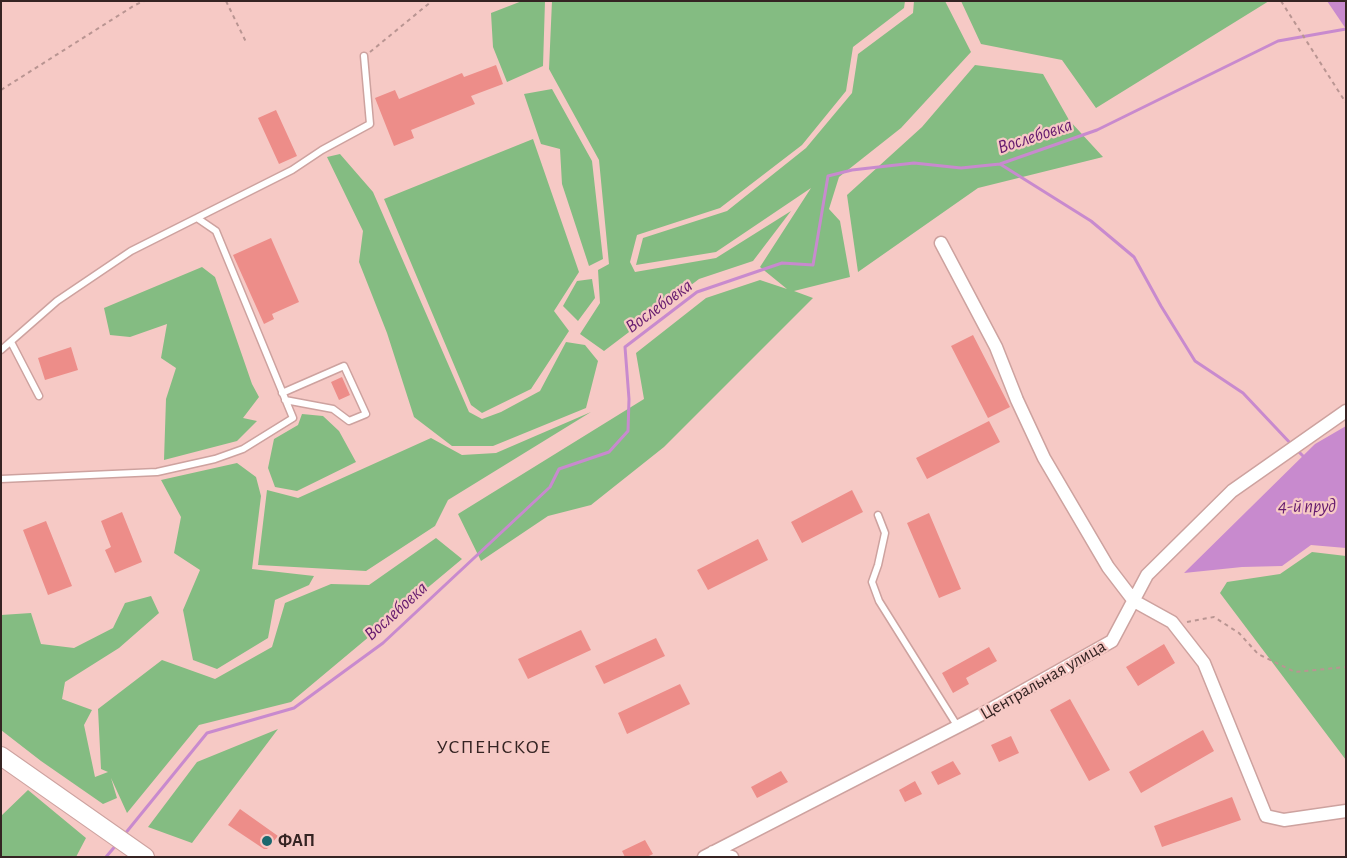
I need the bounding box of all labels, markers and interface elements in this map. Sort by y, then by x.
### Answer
water label: Вослебовка [995,113,1075,159]
water label: Вослебовка [621,274,697,338]
water label: 4-й пруд [1278,495,1336,517]
water label: Вослебовка [360,577,432,645]
street label: Центральная улица [976,635,1110,725]
district label: УСПЕНСКОЕ [435,735,553,759]
place label: ФАП [278,830,315,852]
marker: ФАП [260,834,274,848]

